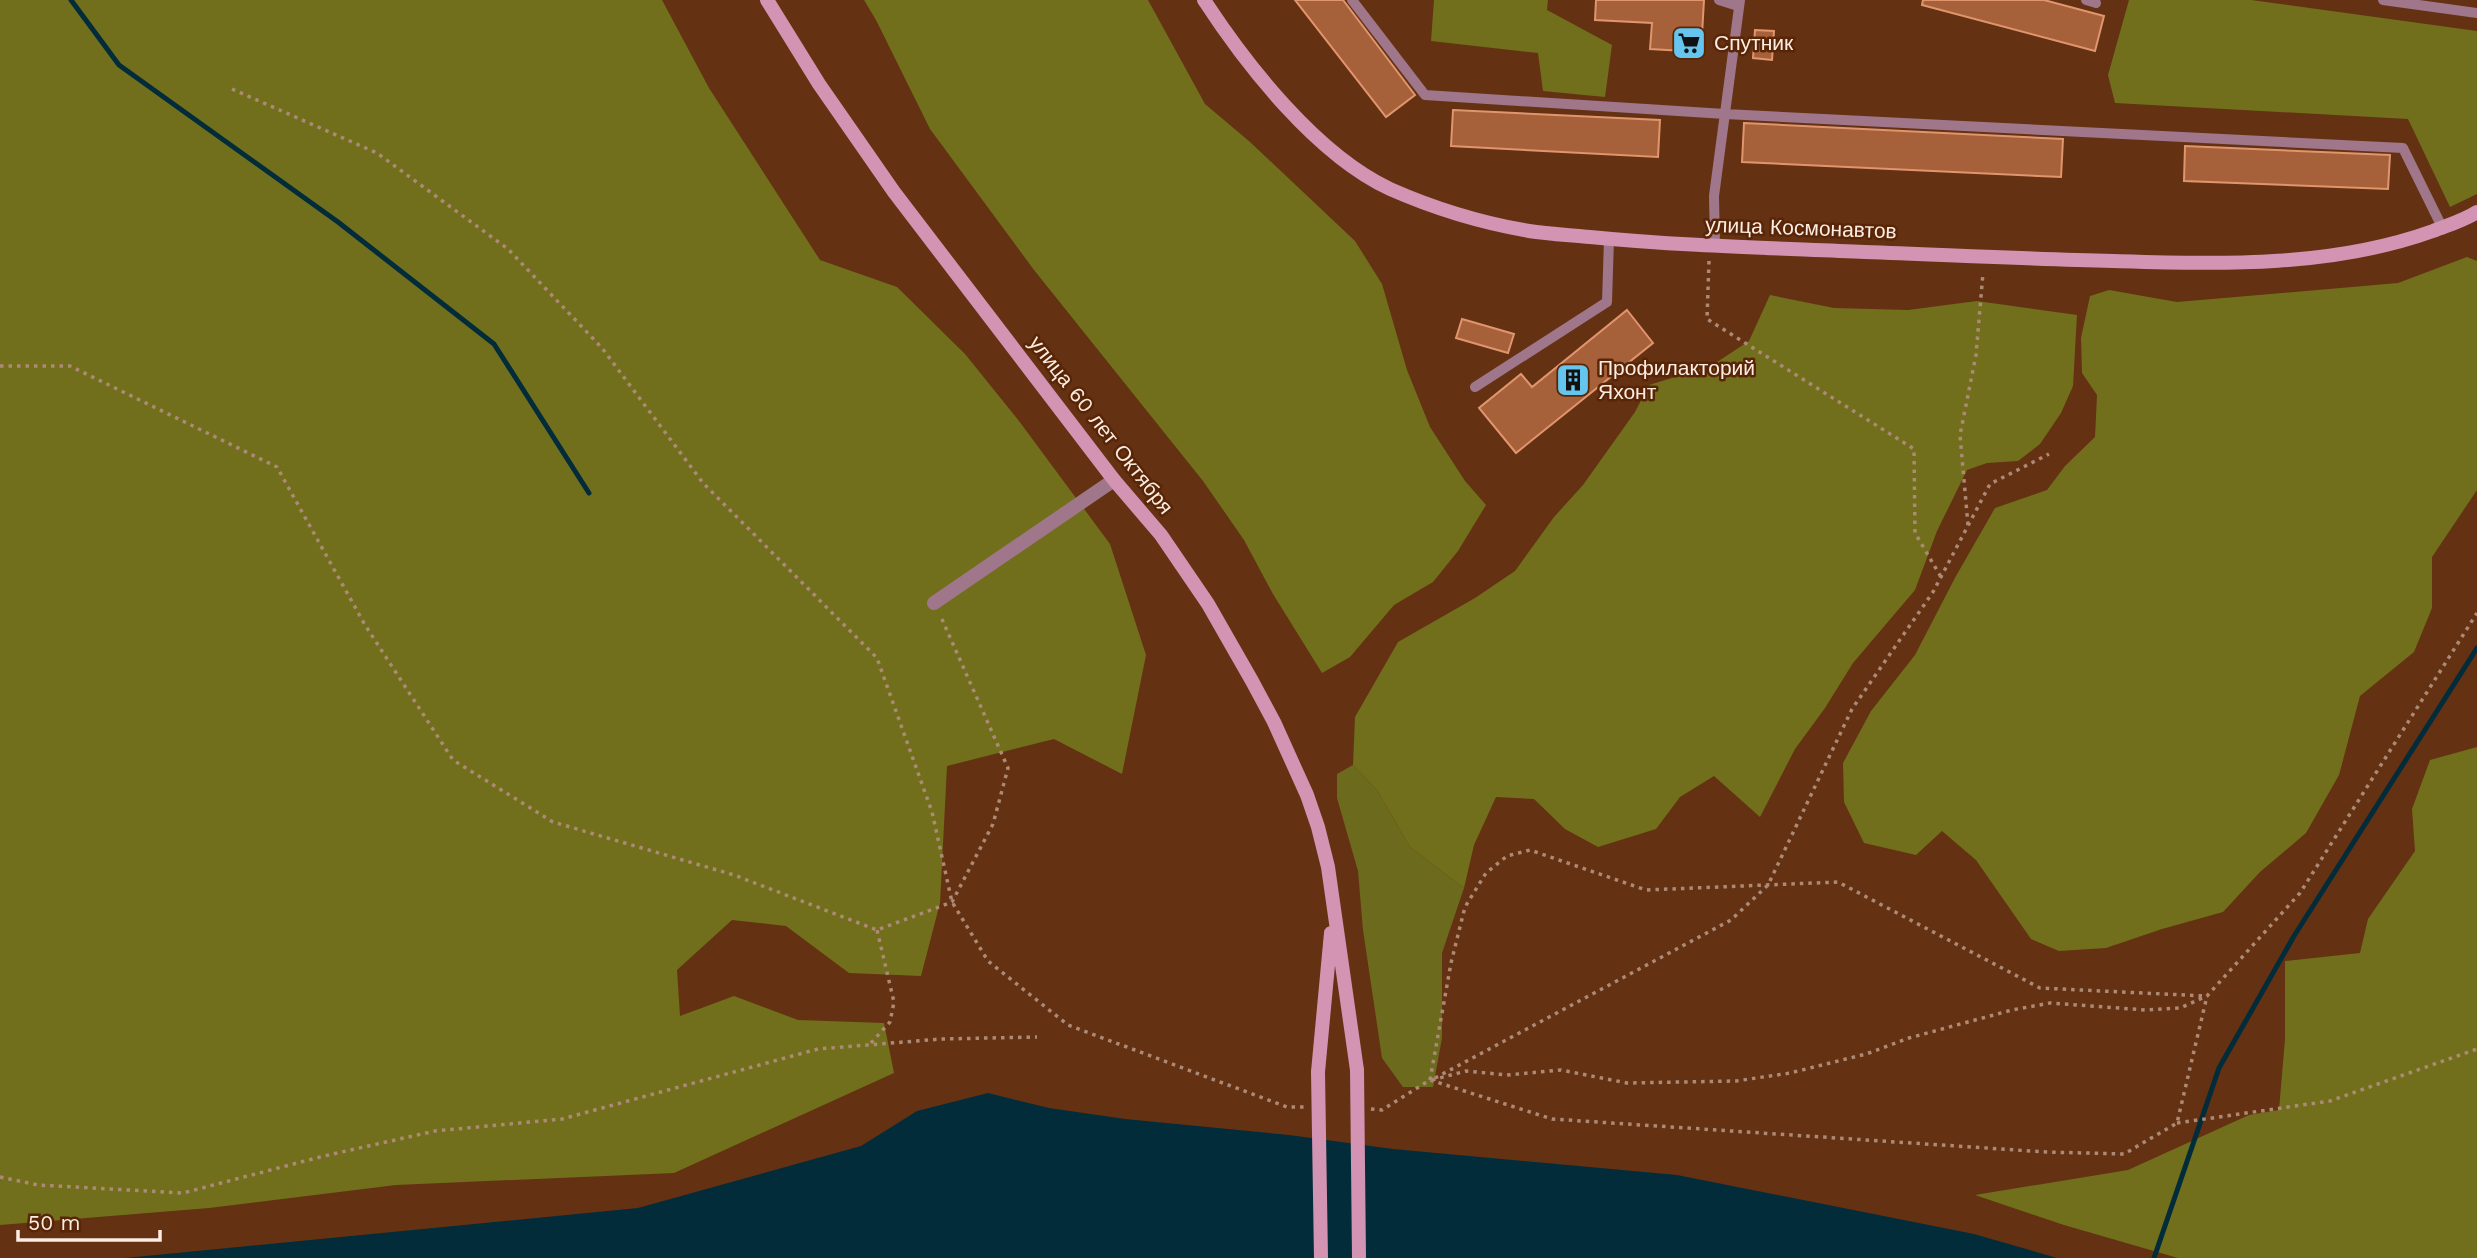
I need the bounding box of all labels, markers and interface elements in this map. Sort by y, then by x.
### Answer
supermarket icon: Спутник [1670,24,1708,62]
place label: Спутник [1714,30,1794,55]
street label: улица Космонавтов [1705,212,1897,243]
street label: улица 60 лет Октября [1024,331,1179,519]
place label: Профилакторий Яхонт [1598,355,1755,404]
building icon: Профилакторий Яхонт [1554,361,1592,399]
scale bar [18,1198,159,1242]
text: 50 m [28,1210,80,1235]

